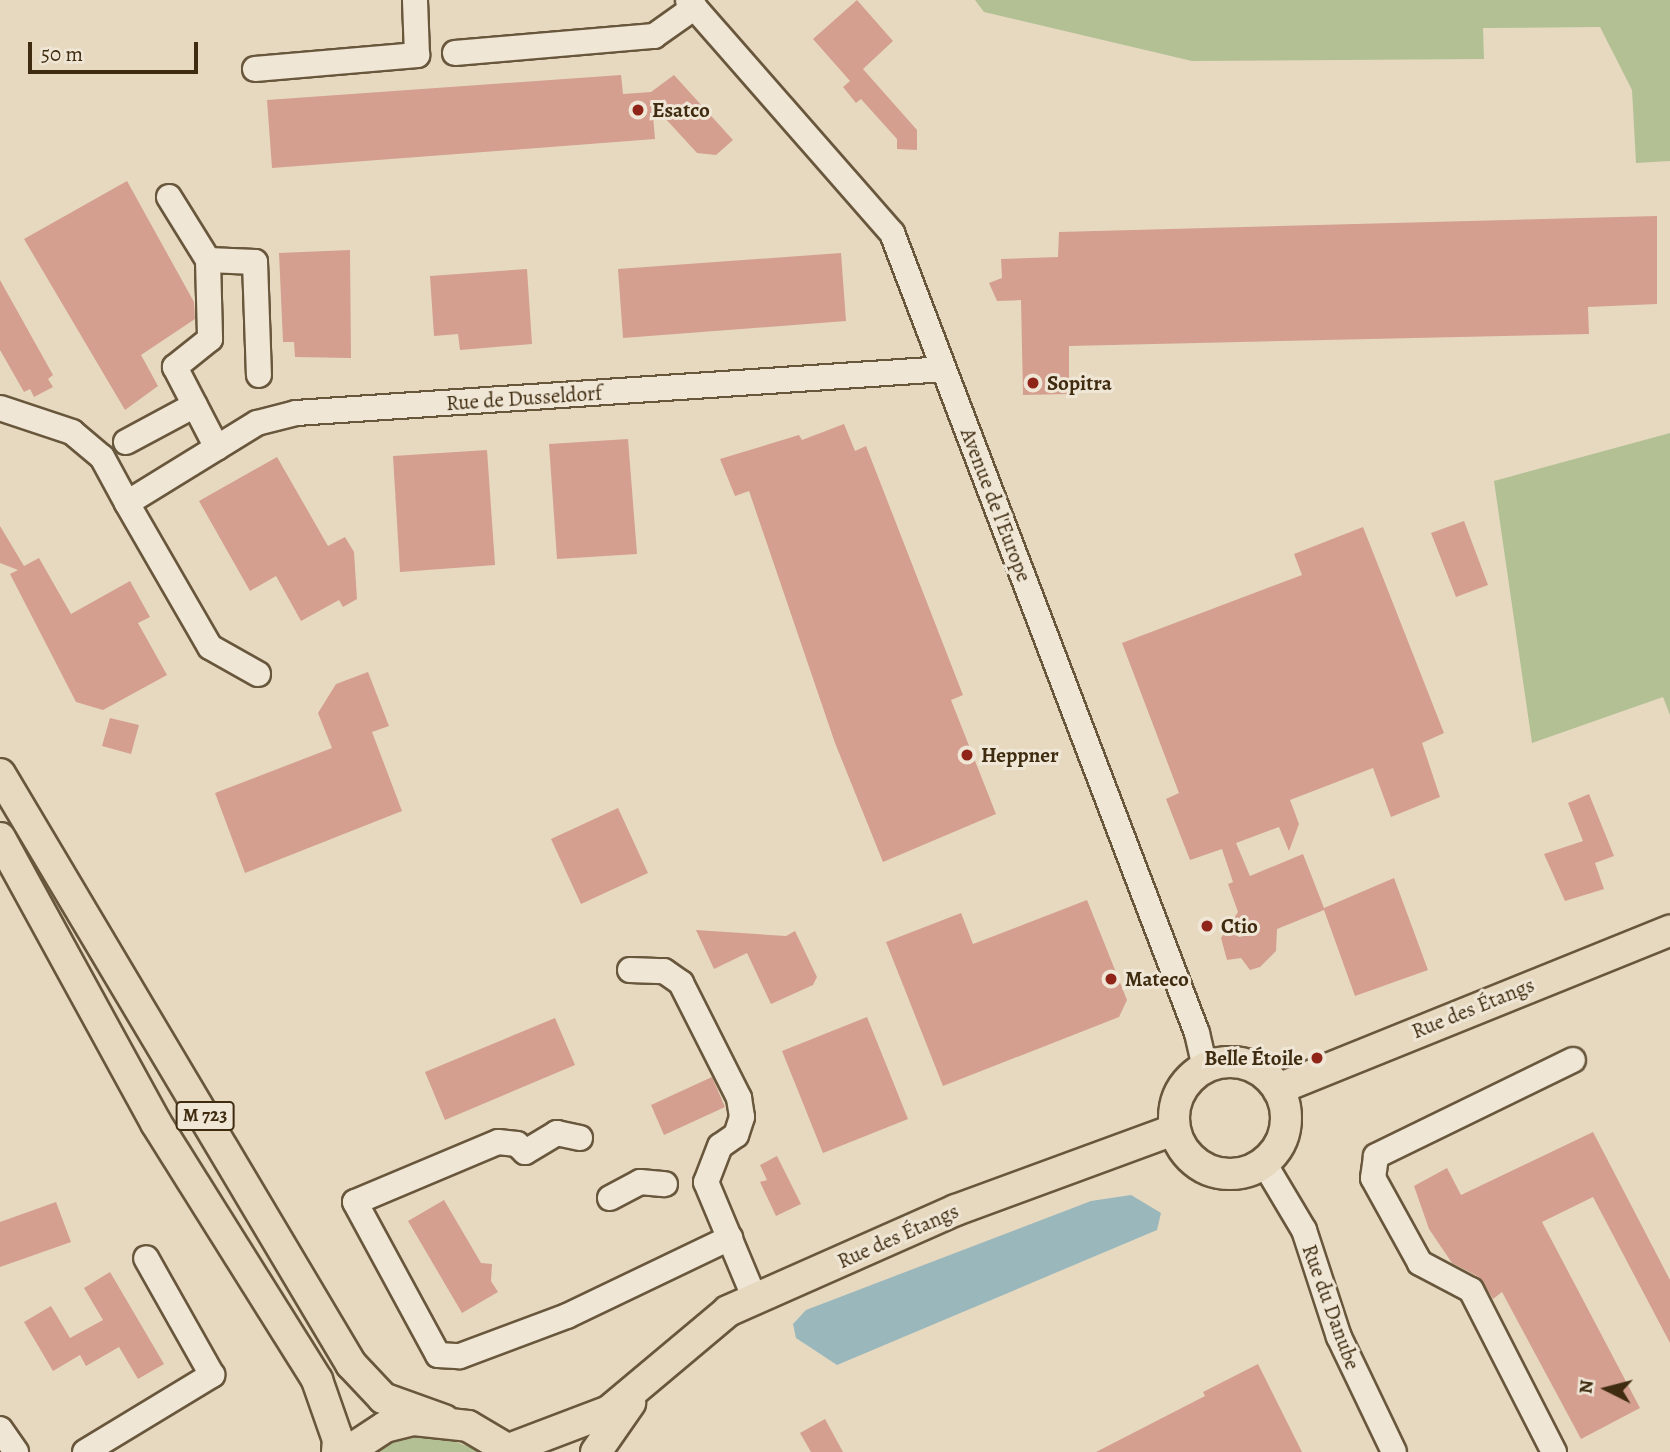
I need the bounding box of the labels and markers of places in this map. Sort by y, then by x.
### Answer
place label: Esatco [652,97,710,123]
marker: Esatco [630,102,646,118]
place label: Sopitra [1047,370,1112,396]
marker: Sopitra [1025,375,1041,391]
place label: Heppner [981,742,1059,768]
marker: Heppner [959,747,975,763]
place label: Ctio [1221,913,1258,939]
marker: Ctio [1199,918,1215,934]
place label: Mateco [1125,966,1189,992]
marker: Mateco [1103,971,1119,987]
place label: Belle Étoile [1204,1045,1303,1071]
marker: Belle Étoile [1309,1050,1325,1066]

